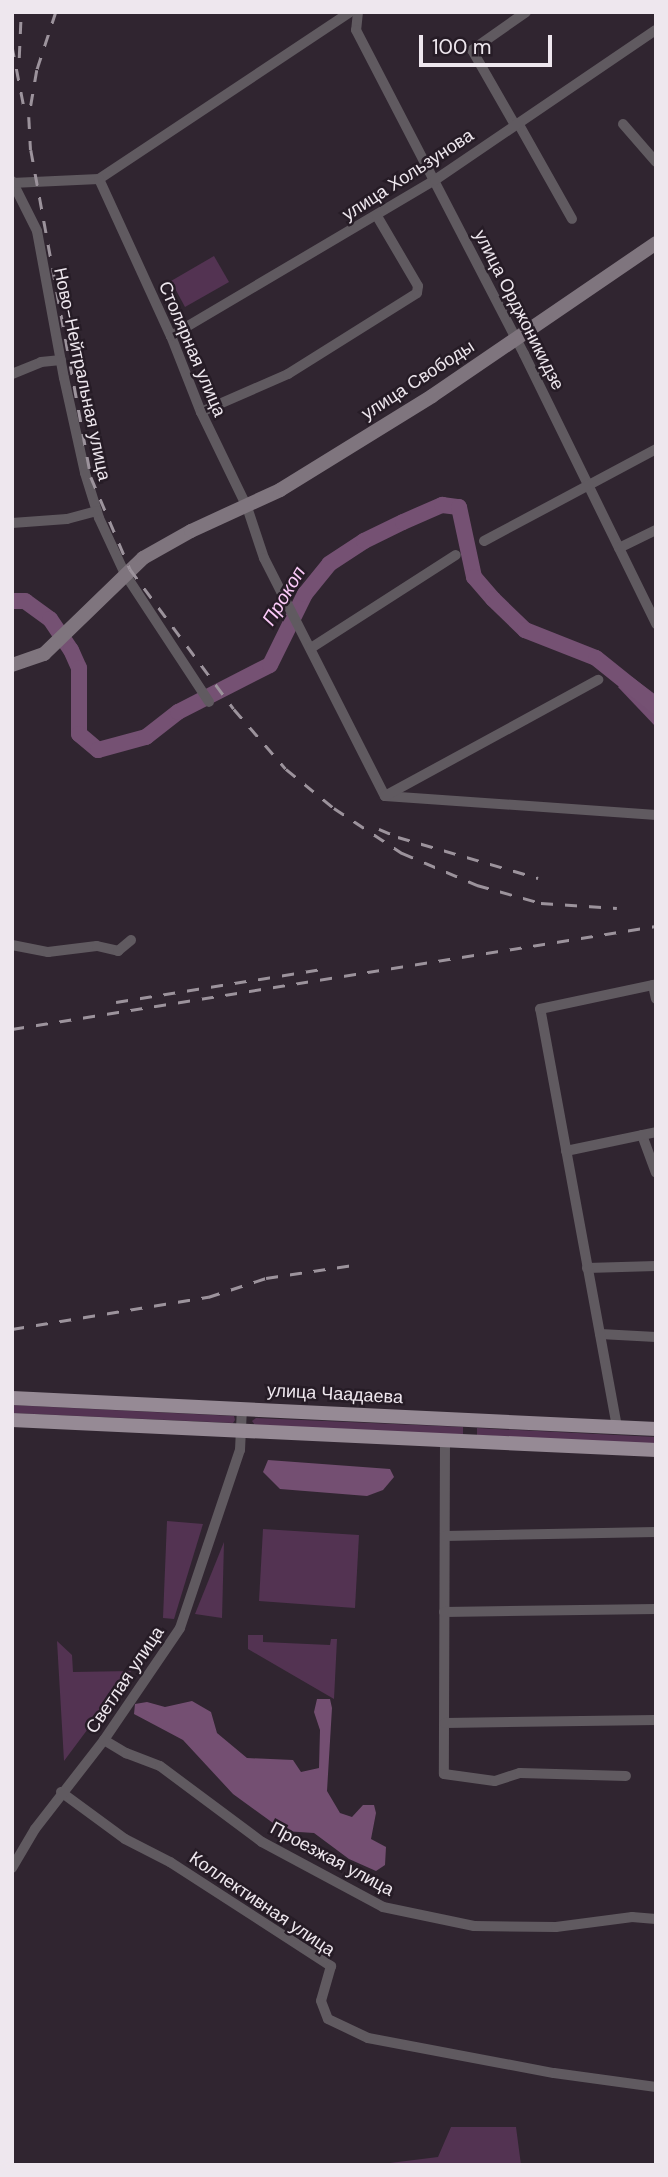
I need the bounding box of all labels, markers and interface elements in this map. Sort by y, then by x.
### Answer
scale bar [423,21,556,65]
text: 100 m [432,33,492,61]
street label: улица Хользунова [338,125,478,225]
street label: улица Орджоникидзе [469,226,569,394]
street label: Ново-Нейтральная улица [49,265,115,483]
street label: Столярная улица [154,278,230,420]
street label: улица Свободы [358,336,478,424]
water label: Прокоп [258,562,310,630]
street label: улица Чаадаева [266,1380,404,1408]
street label: Светлая улица [81,1622,169,1738]
street label: Проезжая улица [266,1817,398,1901]
street label: Коллективная улица [185,1847,339,1961]

